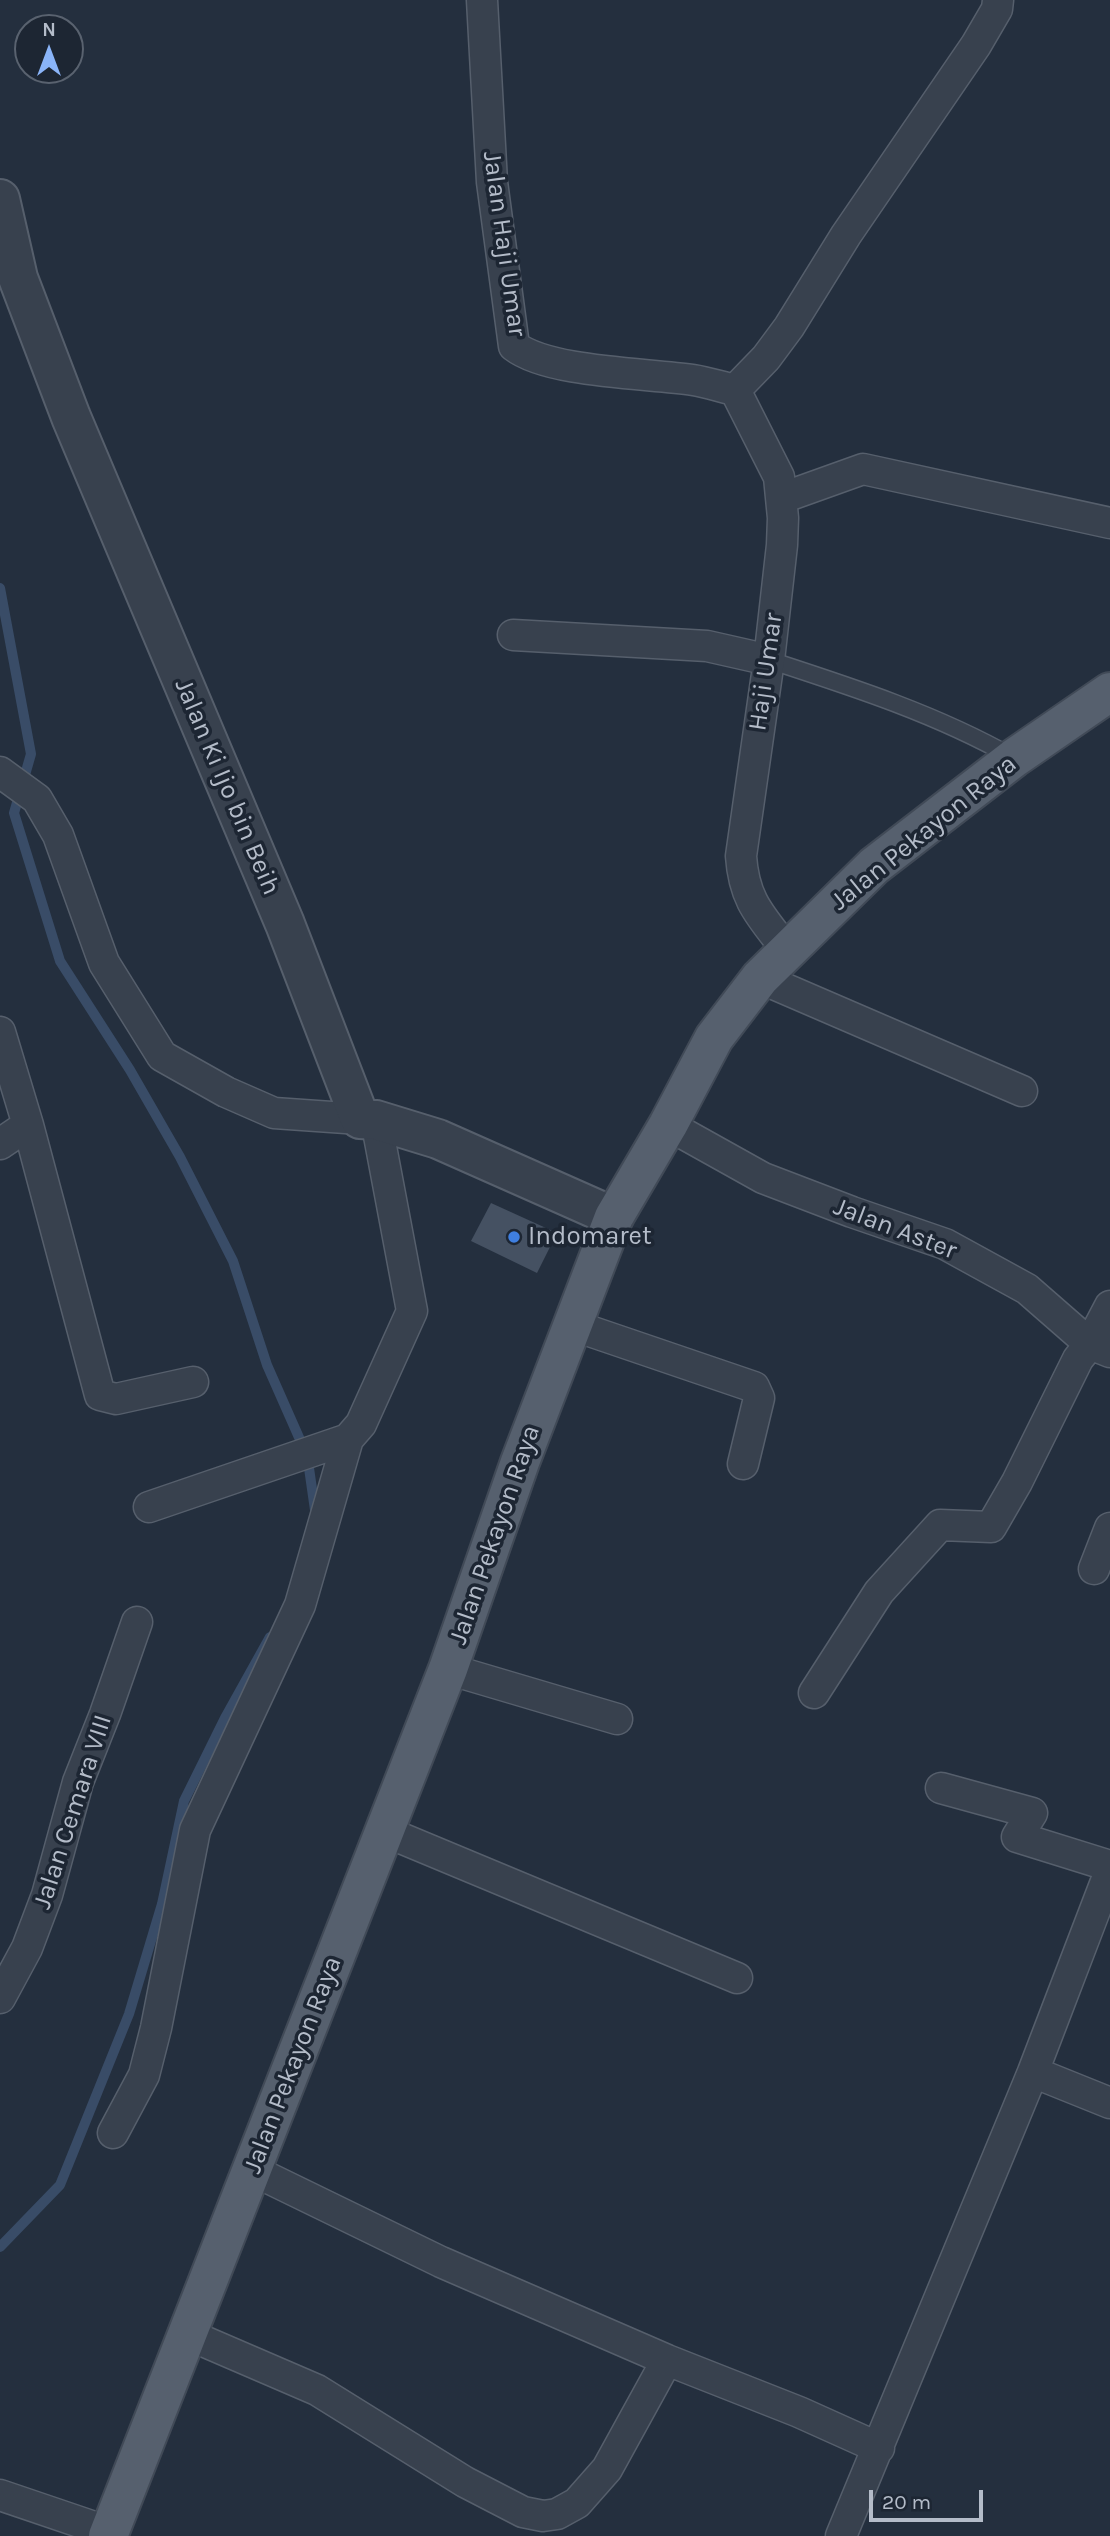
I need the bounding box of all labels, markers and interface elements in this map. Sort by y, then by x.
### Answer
north arrow [14,14,84,84]
text: N [42,19,56,41]
street label: Jalan Haji Umar [476,149,532,339]
street label: Haji Umar [742,611,790,733]
street label: Jalan Ki Ijo bin Beih [167,674,287,900]
street label: Jalan Pekayon Raya [825,749,1023,917]
street label: Jalan Aster [829,1191,961,1267]
place label: Indomaret [528,1221,652,1253]
marker: Indomaret [506,1229,522,1245]
street label: Jalan Pekayon Raya [443,1421,547,1649]
street label: Jalan Cemara VIII [27,1711,119,1913]
street label: Jalan Pekayon Raya [237,1952,349,2178]
scale bar [872,2476,986,2520]
text: 20 m [882,2490,931,2514]

